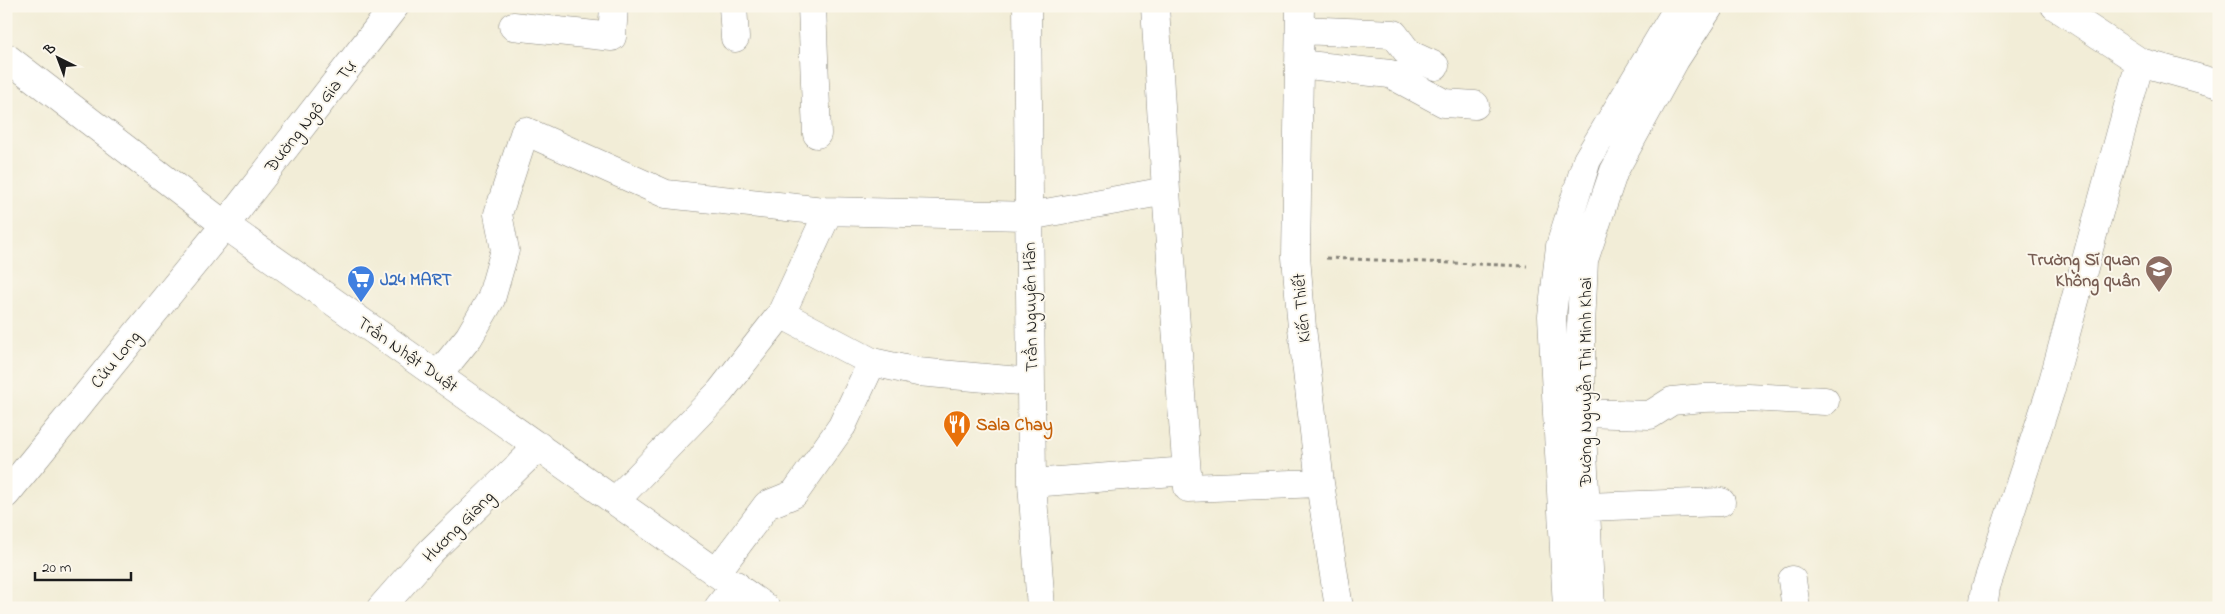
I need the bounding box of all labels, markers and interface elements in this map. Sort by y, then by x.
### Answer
north arrow [32,32,82,82]
text: B [39,38,61,61]
street label: Đường Ngô Gia Tự [259,55,365,180]
street label: Trần Nguyên Hãn [1018,242,1047,372]
place label: Trường Sĩ quan Không quân [2027,248,2140,296]
school or university icon: Trường Sĩ quan Không quân [2144,254,2174,293]
supermarket icon: J24 MART [346,264,376,303]
place label: J24 MART [380,268,453,294]
street label: Kiến Thiết [1287,272,1319,344]
street label: Đường Nguyễn Thị Minh Khai [1574,277,1601,488]
street label: Trần Nhật Duật [351,311,463,400]
street label: Cửu Long [85,326,149,395]
restaurant icon: Sala Chay [942,409,972,448]
place label: Sala Chay [976,413,1053,440]
street label: Hương Giang [417,485,502,570]
scale bar [35,549,131,581]
text: 20 m [42,557,72,579]

